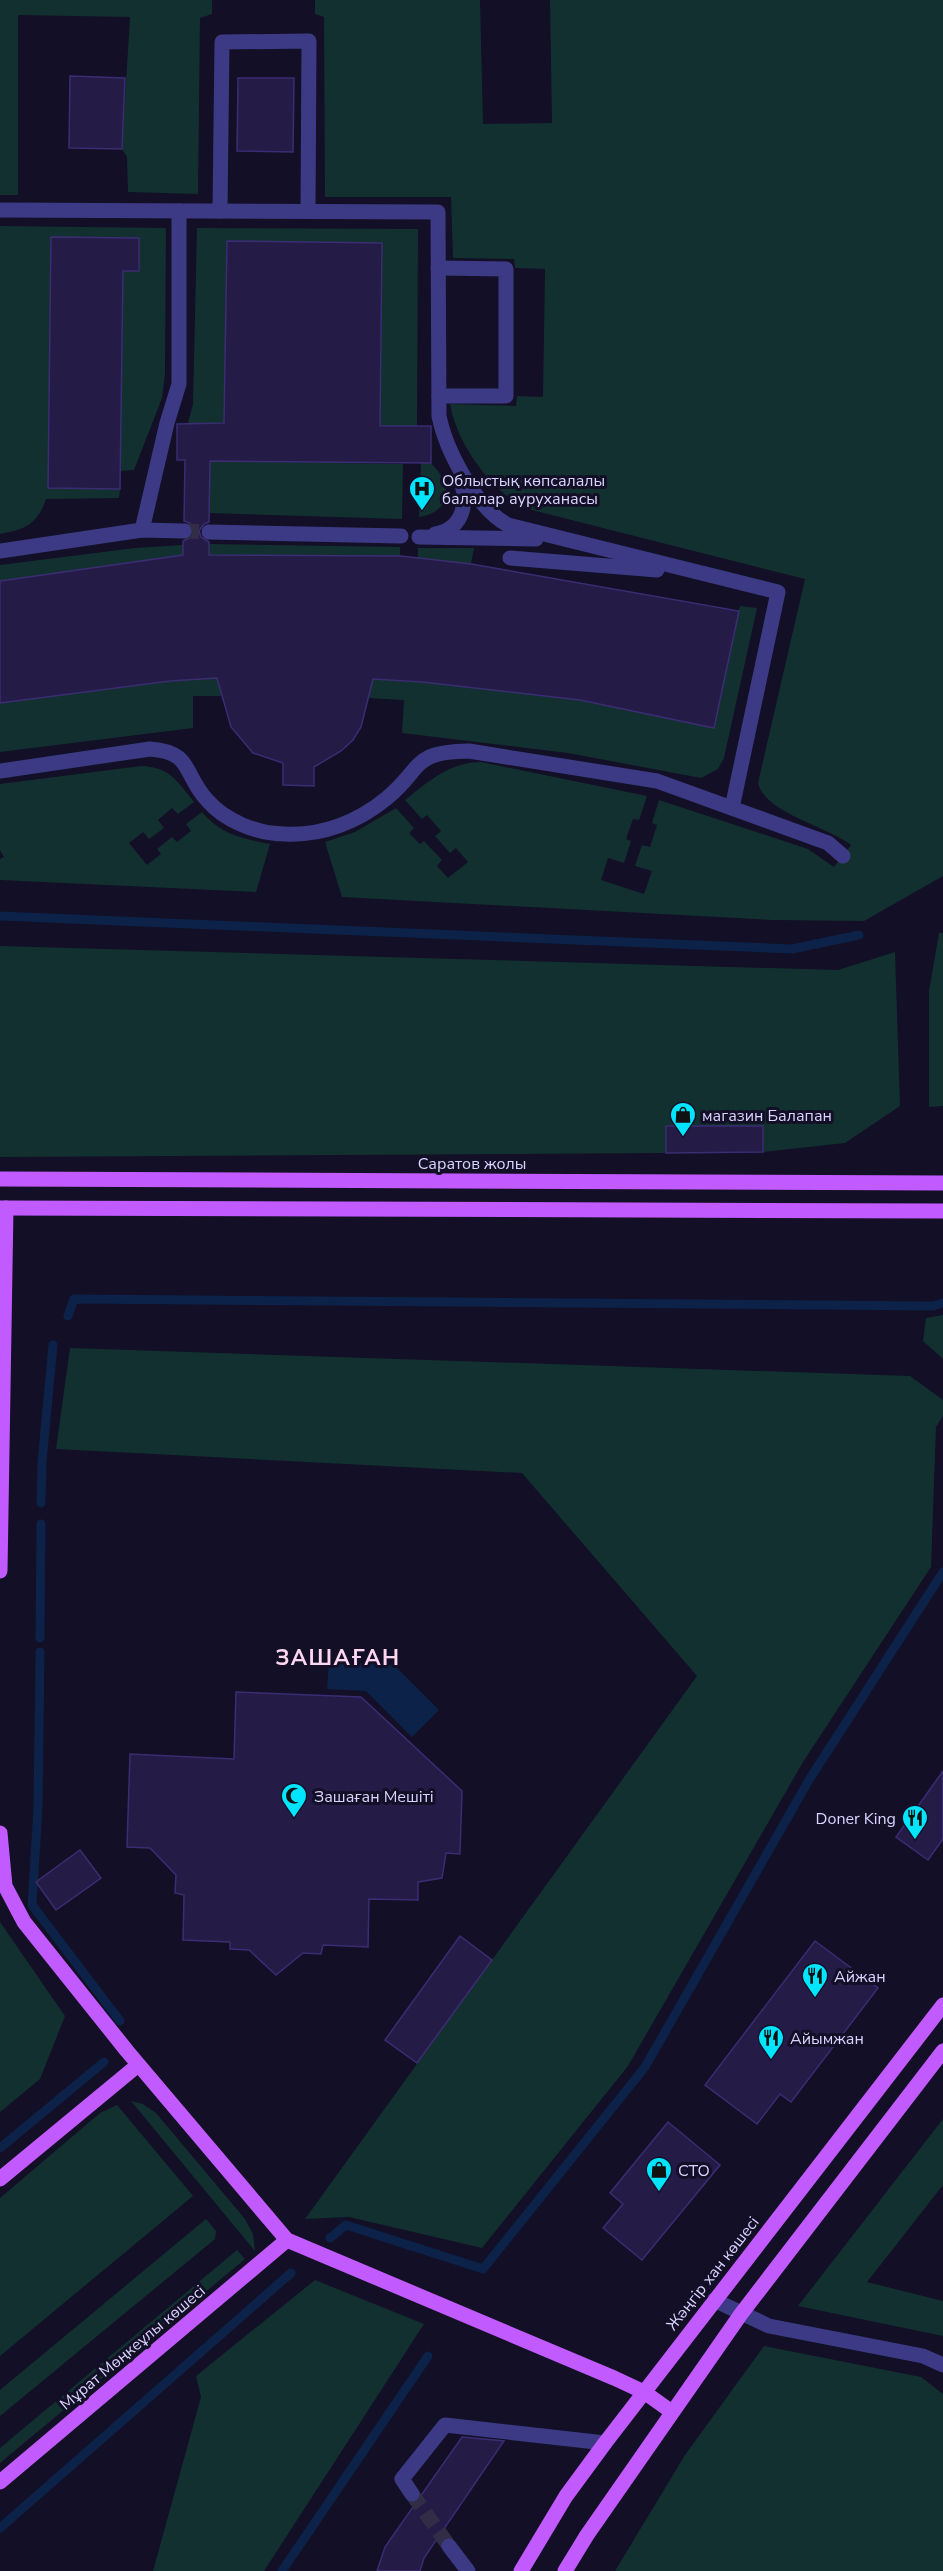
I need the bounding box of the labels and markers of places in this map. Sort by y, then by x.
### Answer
place label: Облыстық көпсалалы балалар ауруханасы [442,470,605,510]
hospital icon: Облыстық көпсалалы балалар ауруханасы [407,474,437,512]
shop icon: магазин Балапан [668,1100,698,1138]
place label: магазин Балапан [702,1105,832,1127]
mosque icon: Зашаған Мешіті [279,1781,309,1819]
place label: Зашаған Мешіті [314,1786,434,1808]
restaurant icon: Doner King [900,1803,930,1841]
place label: Doner King [816,1808,896,1830]
restaurant icon: Айжан [800,1961,830,1999]
place label: Айжан [834,1966,886,1988]
restaurant icon: Айымжан [756,2023,786,2061]
place label: Айымжан [790,2028,864,2050]
shop icon: СТО [644,2155,674,2193]
place label: СТО [678,2160,710,2182]

